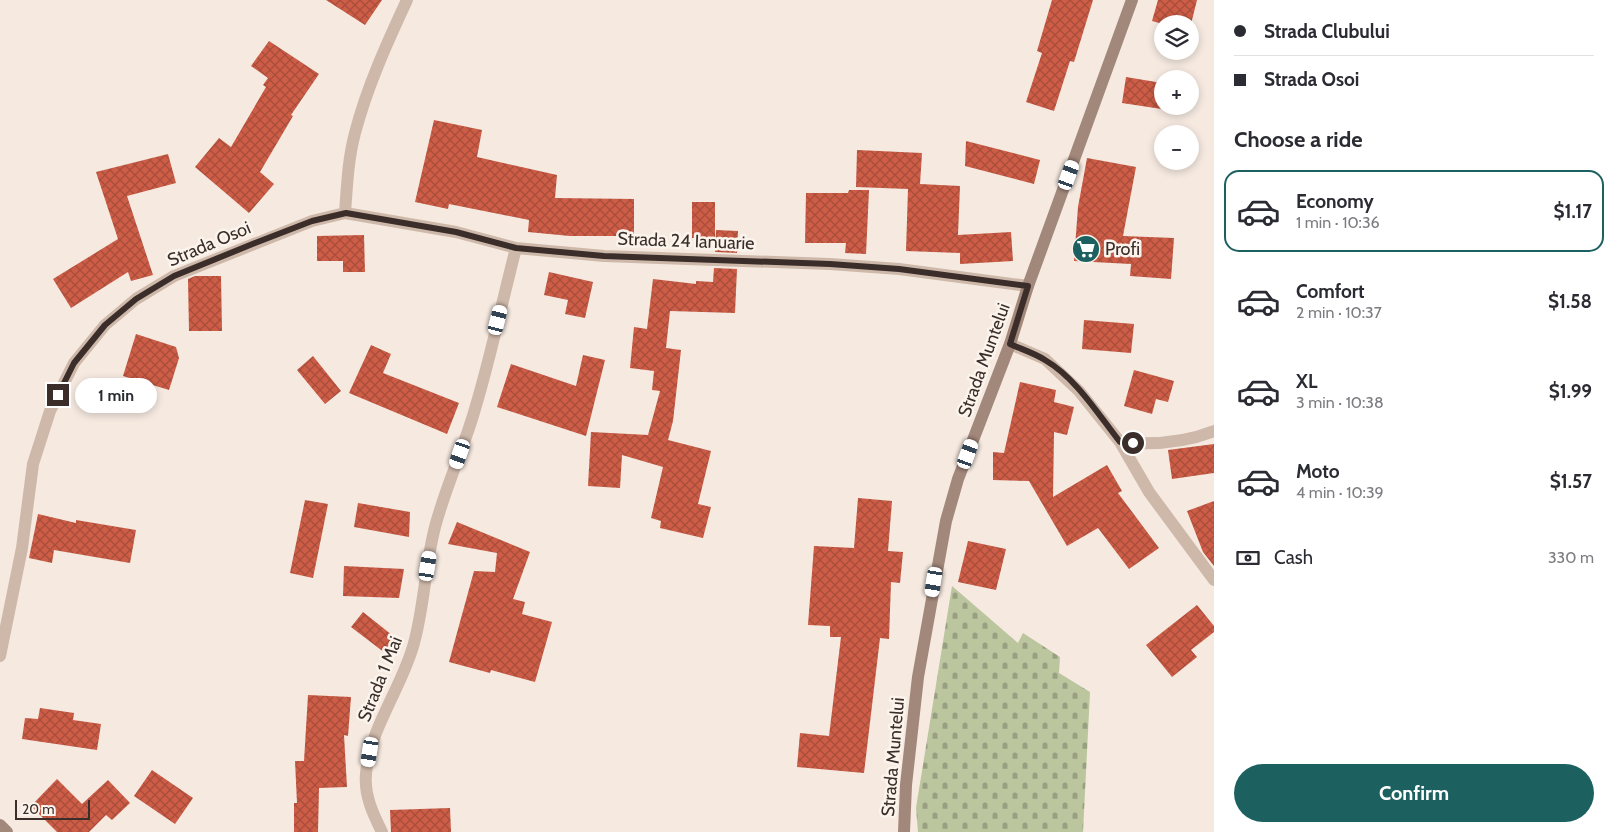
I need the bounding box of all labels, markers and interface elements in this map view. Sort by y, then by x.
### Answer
map controls [1154,15,1199,170]
button: layers [1154,15,1199,60]
text: Strada Clubului [1264,20,1390,43]
text: Strada Osoi [1264,68,1359,91]
button: + [1154,70,1199,115]
button: − [1154,125,1199,170]
text: Choose a ride [1234,126,1363,153]
car [1056,158,1081,192]
icon: car [1236,189,1281,234]
text: Economy [1296,190,1374,213]
text: $1.17 [1553,200,1592,223]
text: 1 min · 10:36 [1296,213,1380,232]
street label: Strada Osoi [164,217,254,271]
street label: Strada 24 Ianuarie [617,228,755,254]
supermarket icon: Profi [1071,234,1101,264]
place label: Profi [1105,238,1140,260]
icon: car [1236,279,1281,324]
text: Comfort [1296,280,1365,303]
text: $1.58 [1548,290,1592,313]
street label: Strada Muntelui [953,300,1015,420]
text: 2 min · 10:37 [1296,303,1382,322]
car [487,304,508,336]
icon: car [1236,369,1281,414]
text: XL [1296,370,1317,393]
callout: 1 min [76,378,158,412]
text: $1.99 [1549,380,1592,403]
route end [47,384,69,406]
text: 1 min [98,386,134,405]
text: 3 min · 10:38 [1296,393,1384,412]
route start [1122,432,1144,454]
car [448,437,471,471]
car [955,437,980,471]
icon: car [1236,459,1281,504]
text: Moto [1296,460,1340,483]
text: $1.57 [1550,470,1592,493]
text: 4 min · 10:39 [1296,483,1384,502]
icon: cash [1234,544,1262,572]
text: Cash [1274,546,1313,569]
text: 330 m [1548,548,1594,567]
car [418,550,437,582]
car [924,566,943,598]
street label: Strada 1 Mai [353,633,407,725]
street label: Strada Muntelui [877,696,909,818]
car [360,736,379,768]
button: Confirm [1234,764,1594,822]
scale bar [15,797,90,820]
text: 20 m [22,800,55,818]

